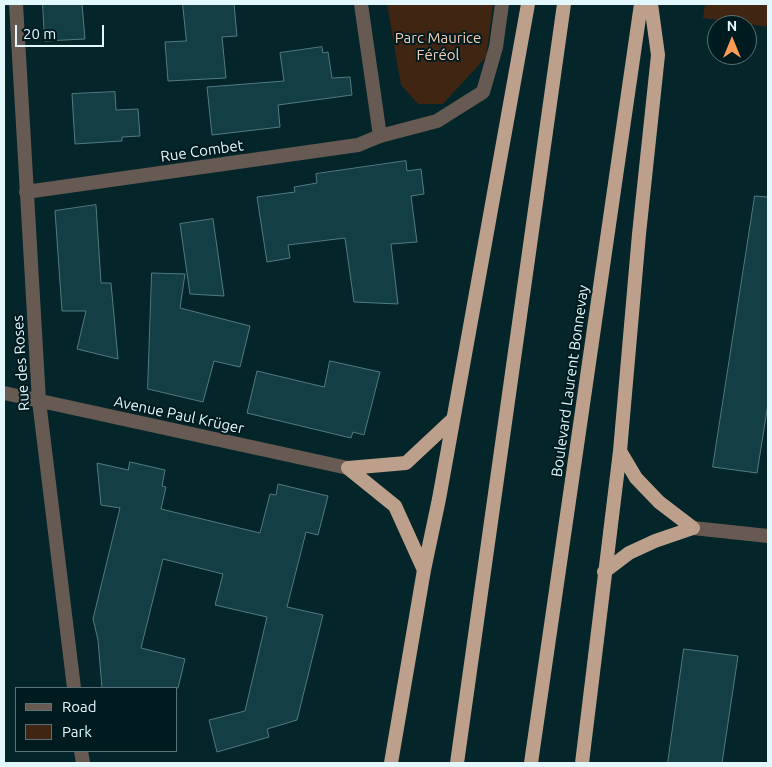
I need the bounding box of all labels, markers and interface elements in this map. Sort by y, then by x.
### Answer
scale bar [18,15,106,47]
north arrow [707,15,757,65]
text: N [727,18,737,34]
text: 20 m [23,25,56,42]
park label: Parc Maurice Féréol [395,29,481,64]
street label: Rue Combet [159,136,245,166]
street label: Boulevard Laurent Bonnevay [548,284,592,478]
street label: Rue des Roses [9,314,33,412]
street label: Avenue Paul Krüger [112,392,246,438]
legend [15,687,178,752]
text: Road [62,698,97,715]
text: Park [62,723,92,740]

